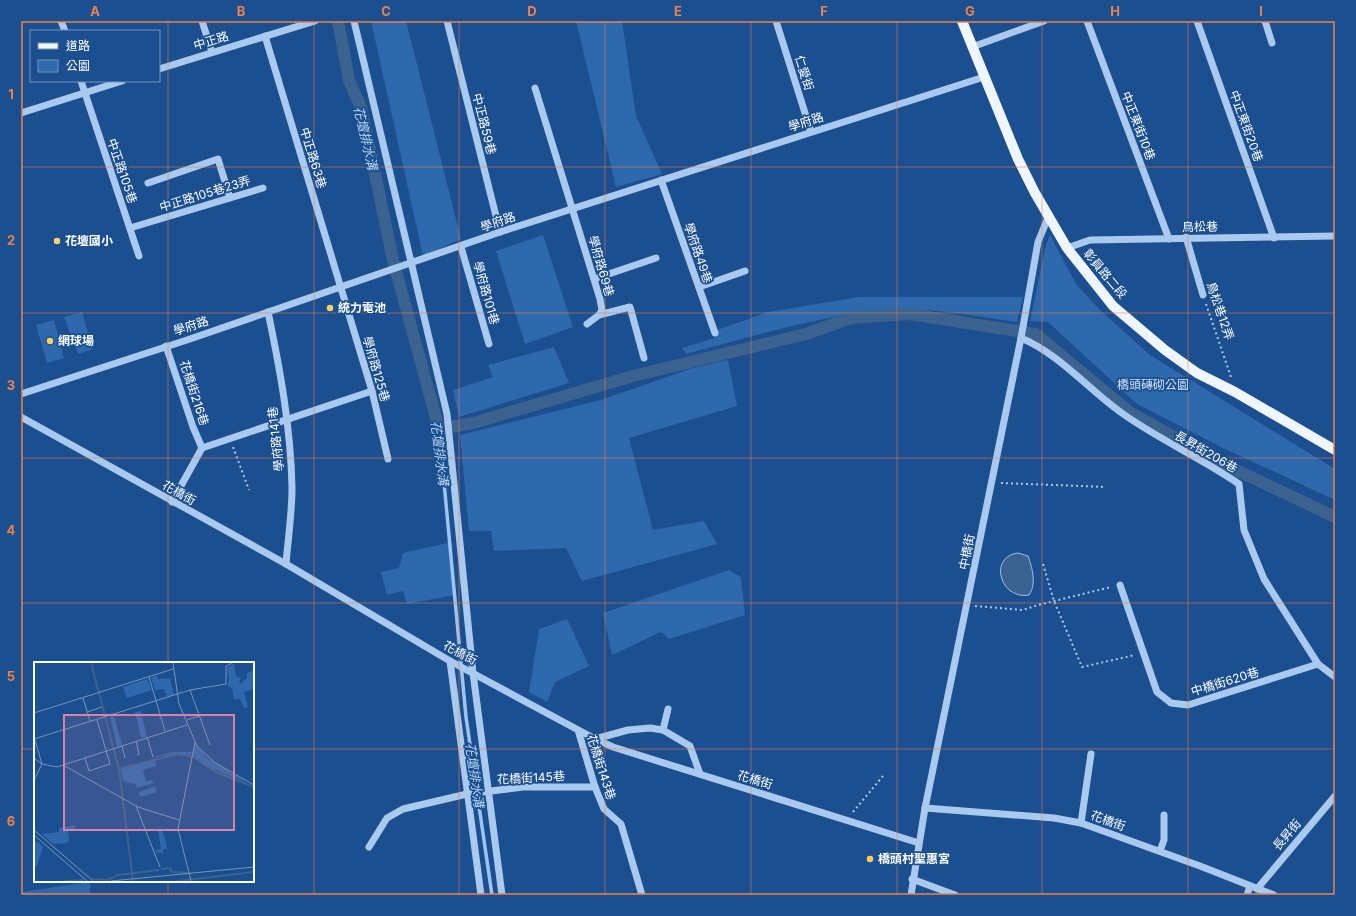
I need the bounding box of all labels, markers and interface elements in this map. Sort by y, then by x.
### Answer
text: A [90,3,100,19]
text: B [237,3,246,19]
text: C [381,3,391,19]
text: D [527,3,537,19]
text: E [674,3,682,19]
text: F [820,3,828,19]
text: G [965,3,975,19]
text: H [1110,3,1120,19]
text: I [1259,3,1263,19]
street label: 中正路 [191,28,230,53]
legend [30,30,160,82]
text: 道路 [66,38,90,53]
street label: 仁愛街 [792,53,817,92]
text: 公園 [66,58,90,73]
text: 1 [8,86,14,102]
street label: 中正東街20巷 [1227,88,1266,164]
street label: 中正東街10巷 [1118,89,1158,162]
street label: 中正路59巷 [470,92,499,156]
water label: 花壇排水溝 [351,105,382,173]
street label: 學府路 [786,109,825,134]
street label: 中正路63巷 [297,126,330,190]
street label: 中正路105巷 [104,136,141,205]
street label: 中正路105巷23弄 [157,173,252,215]
street label: 學府路 [478,209,517,234]
street label: 鳥松巷 [1182,219,1218,234]
street label: 學府路49巷 [681,221,716,285]
text: 2 [7,232,15,248]
place label: 花壇國小 [65,233,113,248]
street label: 學府路69巷 [586,234,617,298]
marker: 花壇國小 [52,236,62,246]
street label: 彰員路二段 [1080,246,1130,301]
street label: 學府路101巷 [470,259,503,326]
street label: 鳥松巷12弄 [1204,280,1237,342]
place label: 統力電池 [338,300,386,315]
marker: 統力電池 [325,303,335,313]
street label: 學府路 [171,313,210,338]
place label: 網球場 [58,333,94,348]
street label: 學府路125巷 [360,334,393,403]
marker: 網球場 [45,336,55,346]
street label: 花橋街216巷 [177,358,212,427]
text: 3 [7,377,15,393]
park label: 橋頭磚砌公園 [1117,377,1189,392]
street label: 學府路141巷 [265,406,286,472]
water label: 花壇排水溝 [428,420,452,488]
street label: 長昇街206巷 [1172,427,1240,476]
street label: 花橋街 [160,477,199,508]
text: 4 [7,522,16,538]
street label: 中橋街 [956,533,977,571]
street label: 花橋街 [441,637,480,668]
inset map [34,662,254,882]
street label: 中橋街620巷 [1189,664,1261,699]
text: 5 [7,668,15,684]
street label: 花橋街143巷 [584,732,619,802]
water label: 花壇排水溝 [463,742,488,810]
street label: 花橋街 [736,767,775,792]
street label: 花橋街145巷 [497,768,565,787]
street label: 花橋街 [1089,807,1128,834]
text: 6 [7,813,15,829]
street label: 長昇街 [1269,816,1304,853]
place label: 橋頭村聖惠宮 [878,851,950,866]
marker: 橋頭村聖惠宮 [865,854,875,864]

